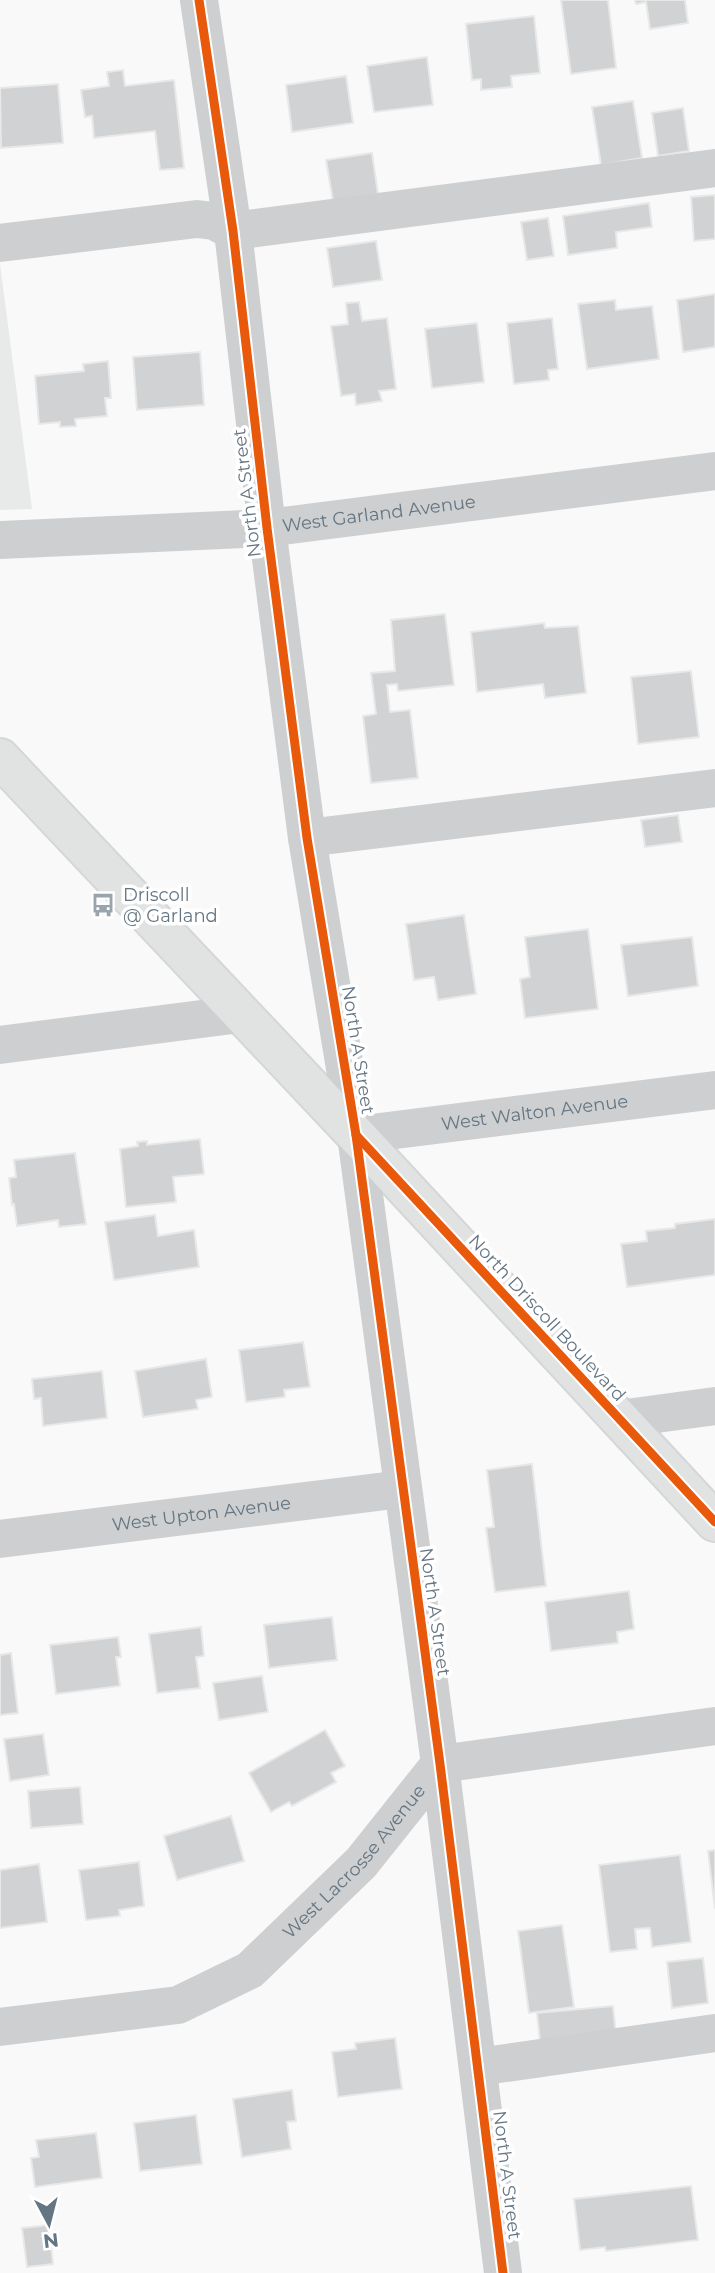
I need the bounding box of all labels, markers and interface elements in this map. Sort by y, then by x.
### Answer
street label: North A Street [228,427,266,559]
street label: West Garland Avenue [281,491,477,537]
place label: Driscoll @ Garland [123,884,218,927]
bus stop icon: Driscoll @ Garland [89,891,117,919]
street label: North A Street [337,984,379,1116]
street label: West Walton Avenue [440,1090,629,1135]
street label: North Driscoll Boulevard [464,1230,630,1406]
street label: West Upton Avenue [111,1492,292,1536]
street label: North A Street [415,1546,455,1678]
street label: West Lacrosse Avenue [278,1780,430,1943]
street label: North A Street [488,2109,526,2241]
north arrow [14,2189,84,2259]
text: N [42,2228,60,2253]

